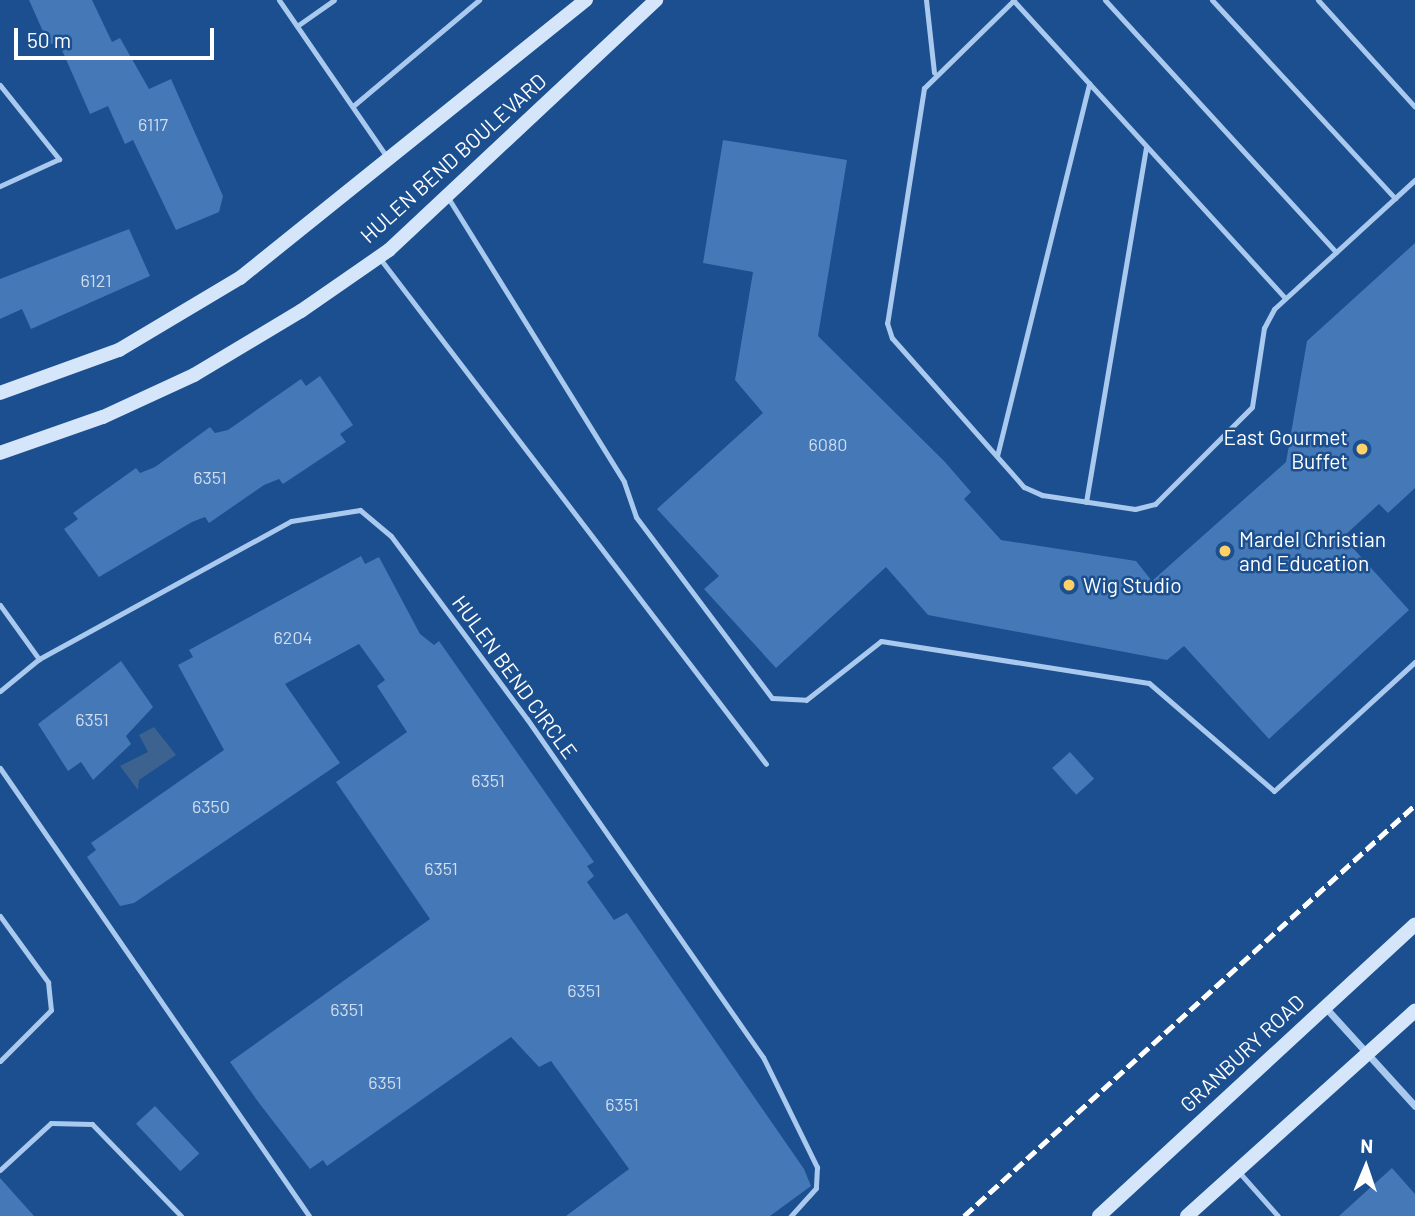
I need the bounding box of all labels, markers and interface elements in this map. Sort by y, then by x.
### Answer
scale bar [18,14,217,58]
text: 50 m [27,27,71,52]
street label: HULEN BEND BOULEVARD [355,68,551,248]
house number: 6117 [138,113,168,135]
house number: 6121 [81,269,111,291]
place label: East Gourmet Buffet [1224,424,1348,474]
house number: 6080 [809,433,847,455]
marker: East Gourmet Buffet [1354,441,1370,457]
house number: 6351 [193,466,227,488]
place label: Mardel Christian and Education [1239,526,1386,576]
marker: Mardel Christian and Education [1217,543,1233,559]
place label: Wig Studio [1083,572,1182,598]
marker: Wig Studio [1061,577,1077,593]
street label: HULEN BEND CIRCLE [447,590,583,764]
house number: 6204 [273,626,313,648]
house number: 6351 [75,708,109,730]
house number: 6351 [471,769,505,791]
house number: 6350 [192,795,230,817]
house number: 6351 [424,857,458,879]
house number: 6351 [567,979,601,1001]
street label: GRANBURY ROAD [1175,989,1309,1117]
house number: 6351 [330,998,364,1020]
house number: 6351 [368,1071,402,1093]
house number: 6351 [605,1093,639,1115]
north arrow [1331,1132,1401,1202]
text: N [1360,1134,1373,1157]

